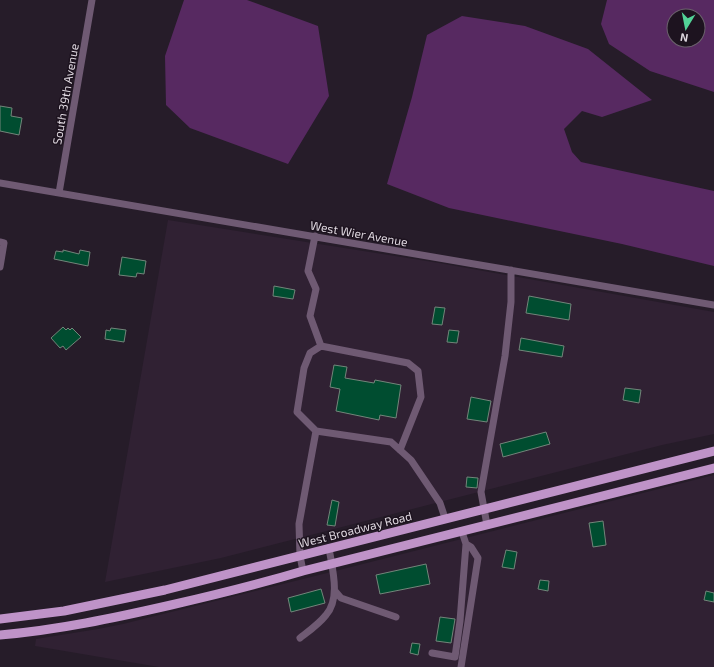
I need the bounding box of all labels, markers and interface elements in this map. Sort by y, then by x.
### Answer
north arrow [666,8,706,48]
text: N [679,31,689,45]
street label: South 39th Avenue [49,42,81,146]
street label: West Wier Avenue [309,218,409,248]
street label: West Broadway Road [297,508,413,550]

